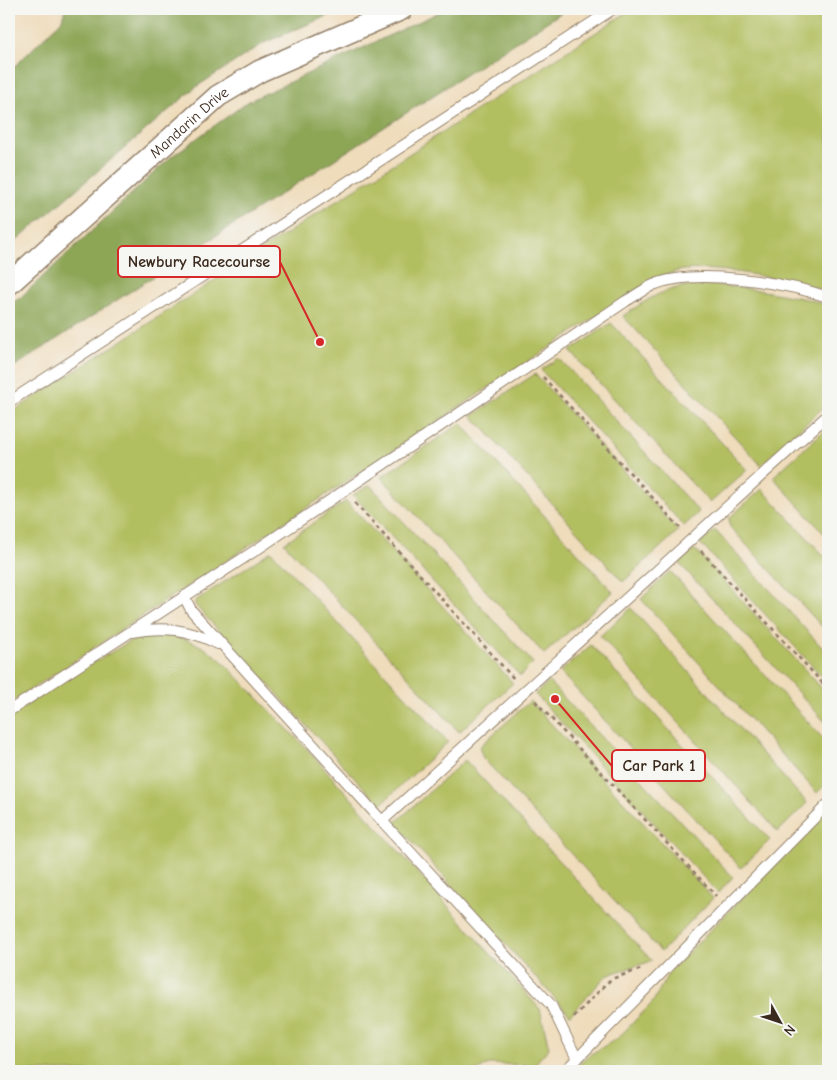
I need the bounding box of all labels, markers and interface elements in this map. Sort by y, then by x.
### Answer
street label: Mandarin Drive [146,83,232,162]
callout: Newbury Racecourse [118,246,280,277]
text: Newbury Racecourse [128,253,270,271]
callout: Car Park 1 [612,750,705,781]
text: Car Park 1 [622,757,696,775]
north arrow [754,998,804,1048]
text: N [780,1021,799,1039]

